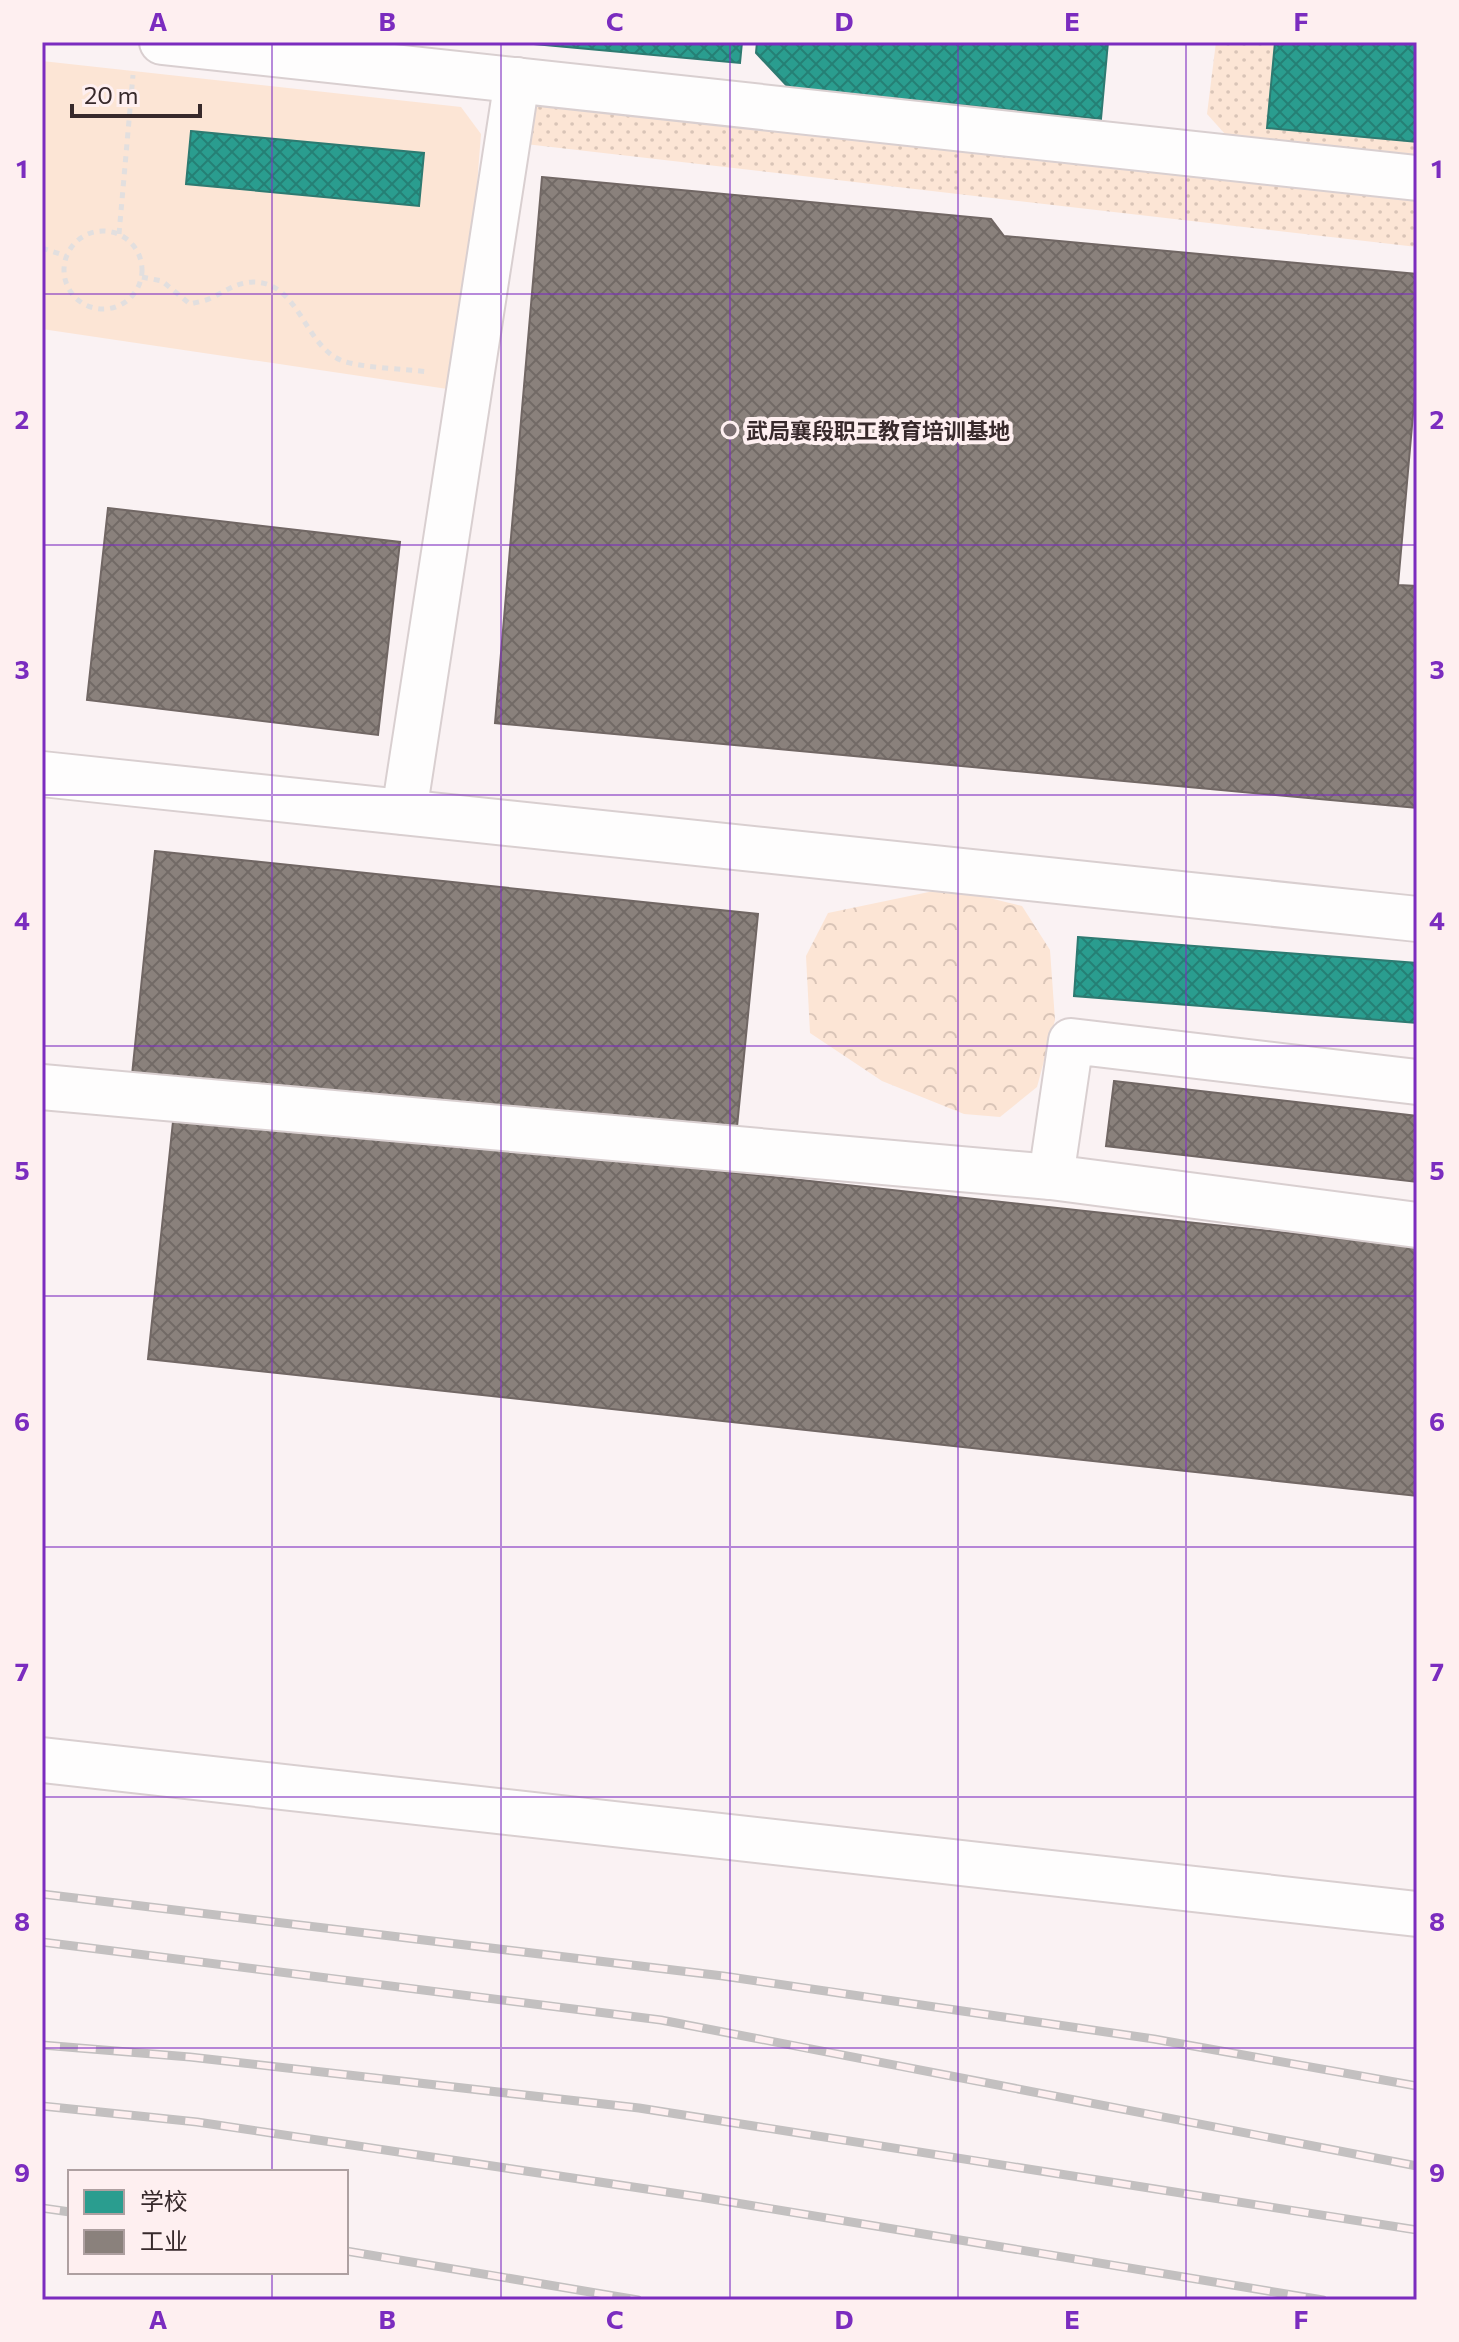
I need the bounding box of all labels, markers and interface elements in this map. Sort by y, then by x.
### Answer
text: A [149,5,168,36]
text: B [378,5,396,36]
text: C [606,5,624,36]
text: D [834,5,854,36]
text: E [1064,5,1080,36]
text: F [1293,5,1309,36]
scale bar [72,68,200,118]
text: 20 m [84,80,138,109]
text: 1 [16,152,28,183]
text: 1 [1431,152,1443,183]
text: 2 [15,403,29,434]
text: 2 [1430,403,1444,434]
place label: 武局襄段职工教育培训基地 [746,417,1010,444]
marker: 武局襄段职工教育培训基地 [721,421,739,439]
text: 3 [14,653,30,684]
text: 3 [1429,653,1445,684]
text: 4 [14,904,30,935]
text: 4 [1429,904,1445,935]
text: 5 [14,1154,30,1185]
text: 5 [1429,1154,1445,1185]
text: 6 [14,1405,30,1436]
text: 6 [1429,1405,1445,1436]
text: 7 [15,1655,29,1686]
text: 7 [1430,1655,1444,1686]
text: 8 [14,1905,30,1936]
text: 8 [1429,1905,1445,1936]
text: 9 [14,2156,30,2187]
text: 9 [1429,2156,1445,2187]
legend [68,2170,348,2274]
text: 学校 [140,2186,188,2215]
text: 工业 [140,2226,188,2255]
text: A [149,2303,168,2334]
text: B [378,2303,396,2334]
text: C [606,2303,624,2334]
text: D [834,2303,854,2334]
text: E [1064,2303,1080,2334]
text: F [1293,2303,1309,2334]

